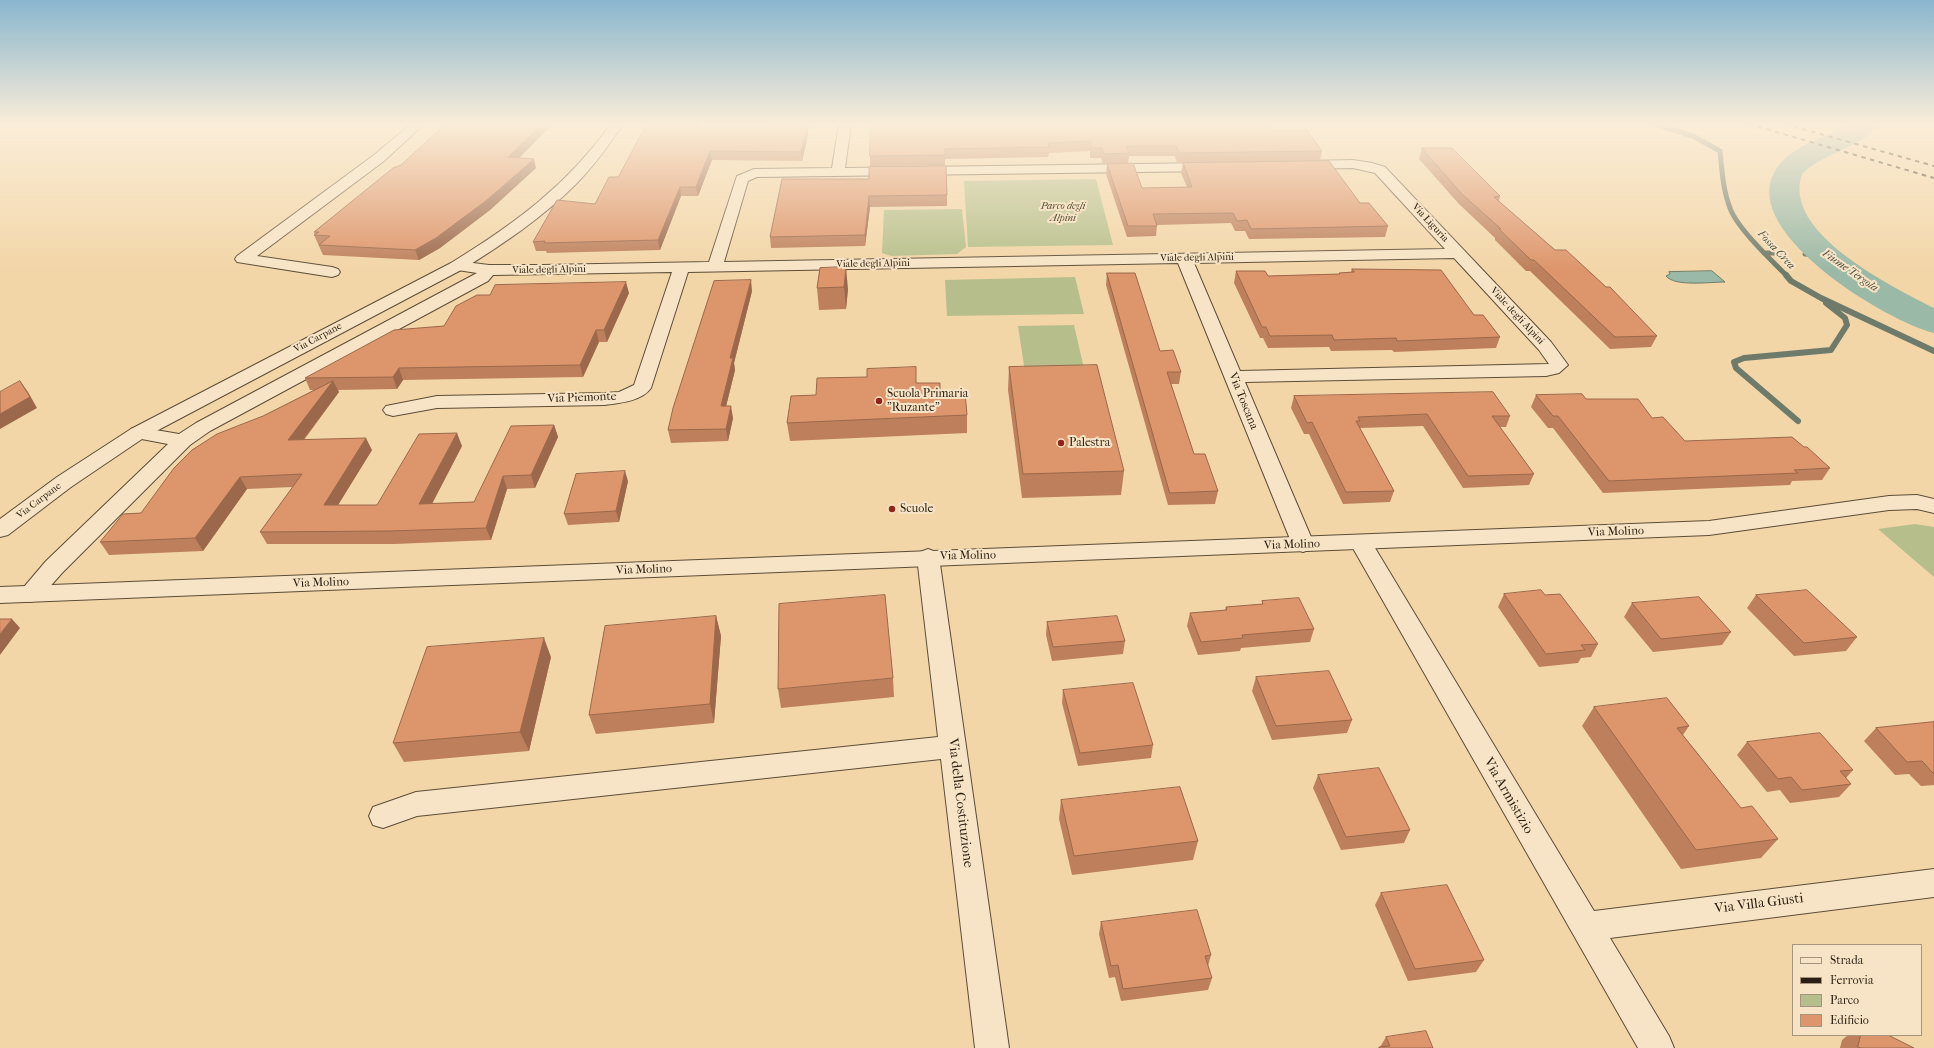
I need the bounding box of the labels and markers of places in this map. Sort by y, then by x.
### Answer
place label: Scuola Primaria "Ruzante" [887,387,968,415]
marker: Scuola Primaria "Ruzante" [874,396,884,406]
place label: Palestra [1069,436,1110,450]
marker: Palestra [1056,438,1066,448]
place label: Scuole [900,502,933,516]
marker: Scuole [887,504,897,514]

